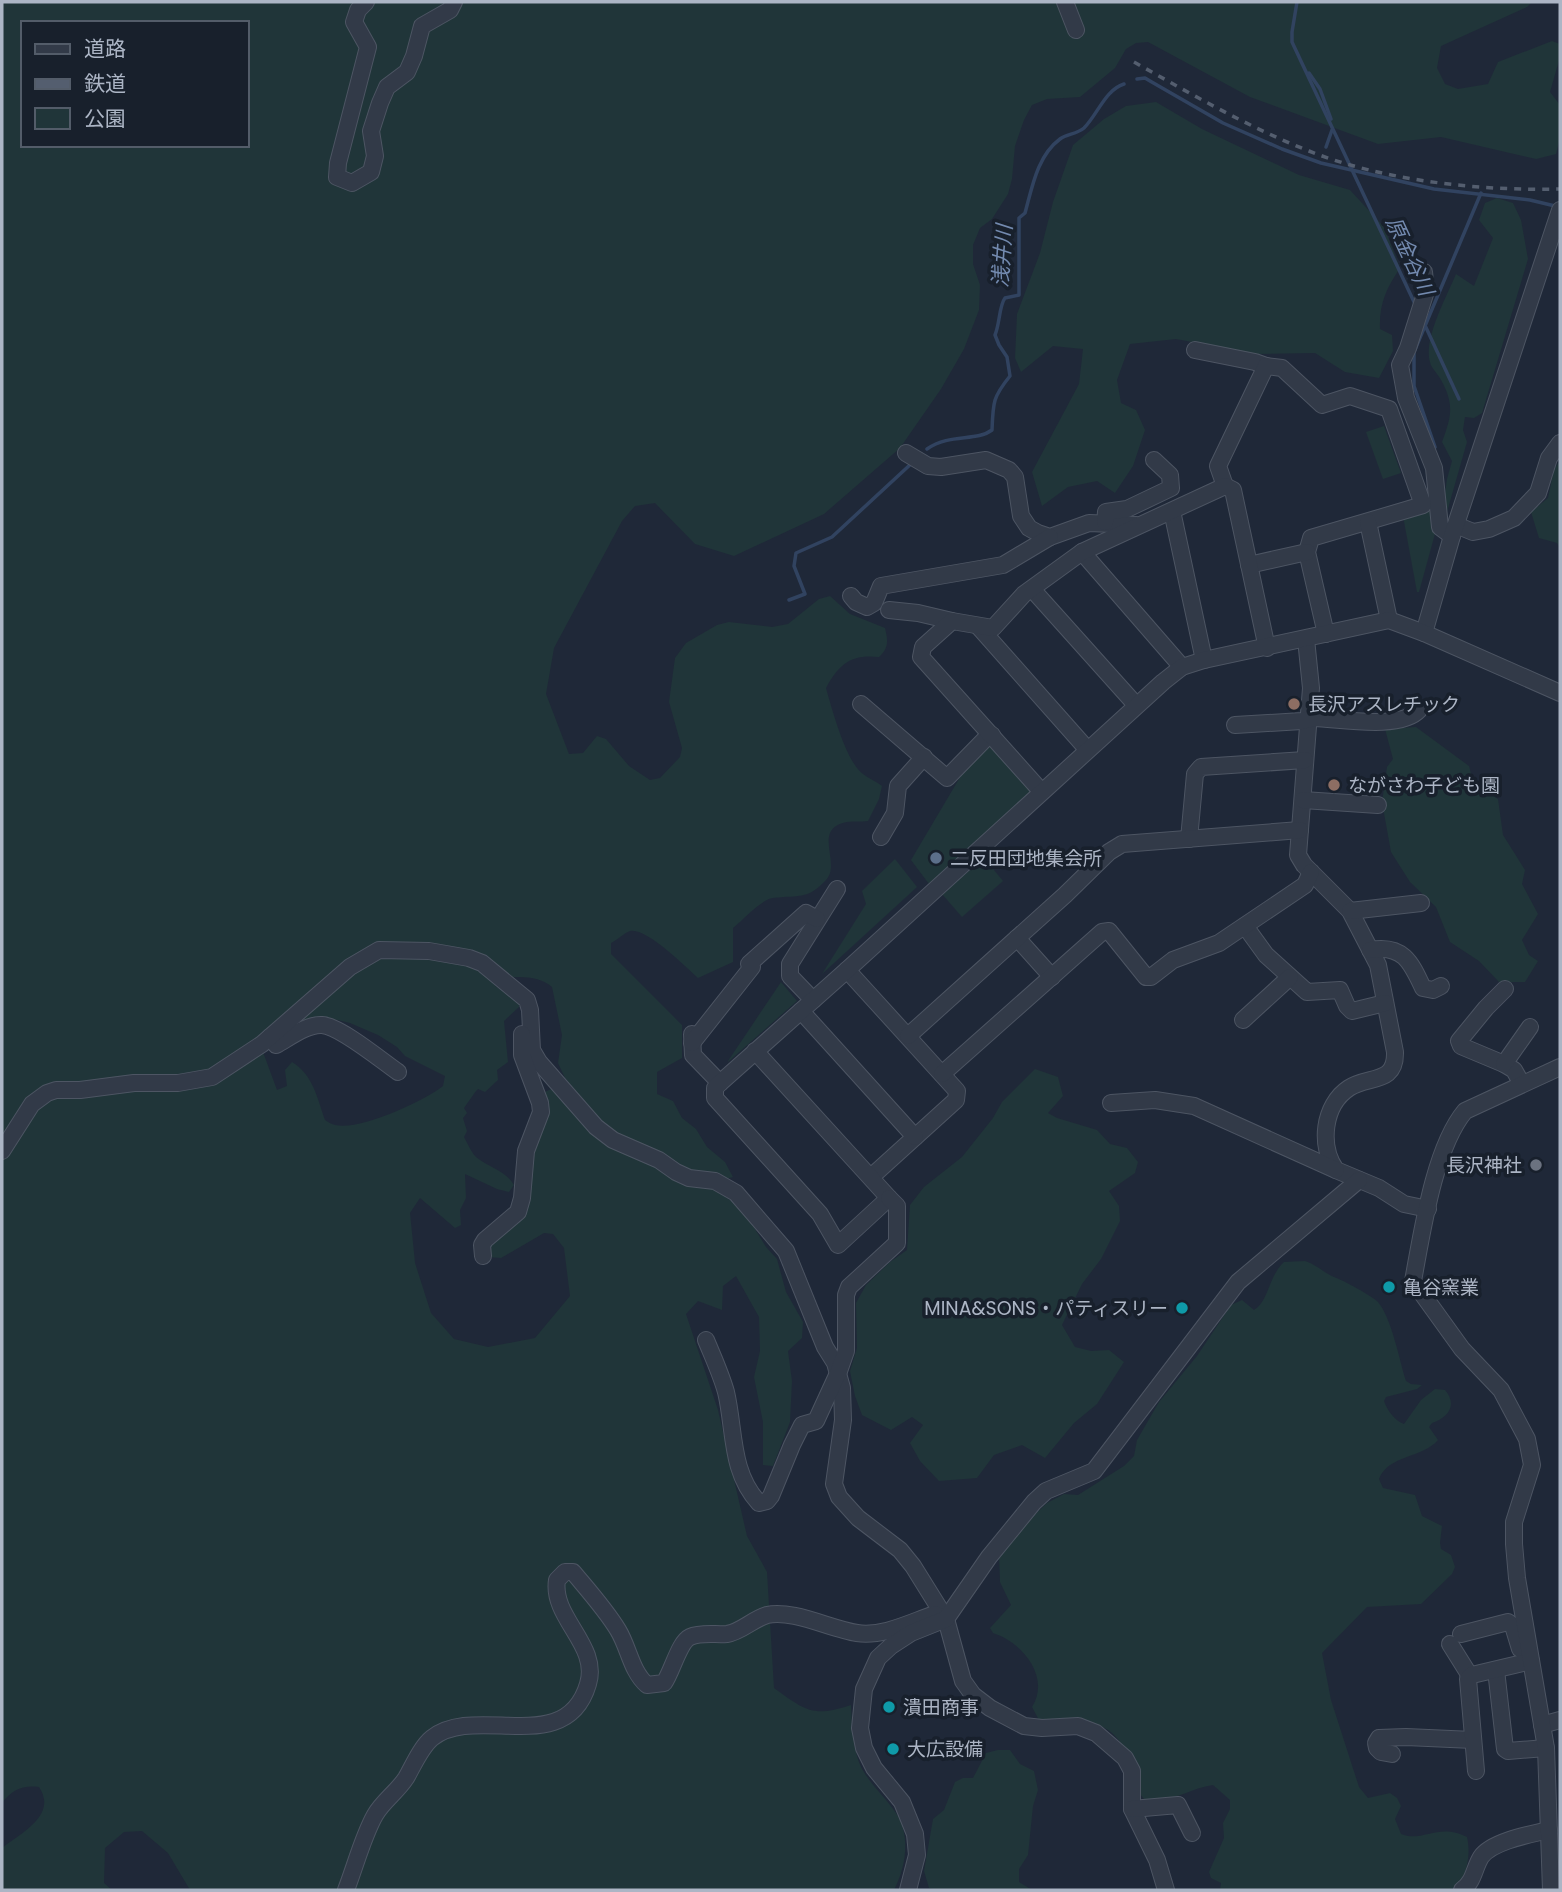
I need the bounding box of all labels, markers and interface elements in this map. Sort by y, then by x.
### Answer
legend [21,21,248,147]
text: 道路 [84,34,126,63]
text: 鉄道 [84,69,126,98]
text: 公園 [84,104,126,133]
water label: 原金谷川 [1379,212,1442,302]
water label: 浅井川 [985,222,1019,288]
place label: 長沢アスレチック [1308,691,1460,718]
marker: 長沢アスレチック [1286,696,1302,712]
place label: ながさわ子ども園 [1348,772,1500,799]
marker: ながさわ子ども園 [1326,777,1342,793]
place label: 二反田団地集会所 [950,845,1102,872]
marker: 二反田団地集会所 [928,850,944,866]
place label: 長沢神社 [1446,1152,1522,1179]
marker: 長沢神社 [1528,1157,1544,1173]
place label: 亀谷窯業 [1403,1274,1479,1301]
marker: 亀谷窯業 [1381,1279,1397,1295]
place label: MINA&SONS・パティスリー [924,1295,1168,1322]
marker: MINA&SONS・パティスリー [1174,1300,1190,1316]
place label: 潰田商事 [903,1694,979,1721]
marker: 潰田商事 [881,1699,897,1715]
place label: 大広設備 [907,1736,983,1763]
marker: 大広設備 [885,1741,901,1757]

